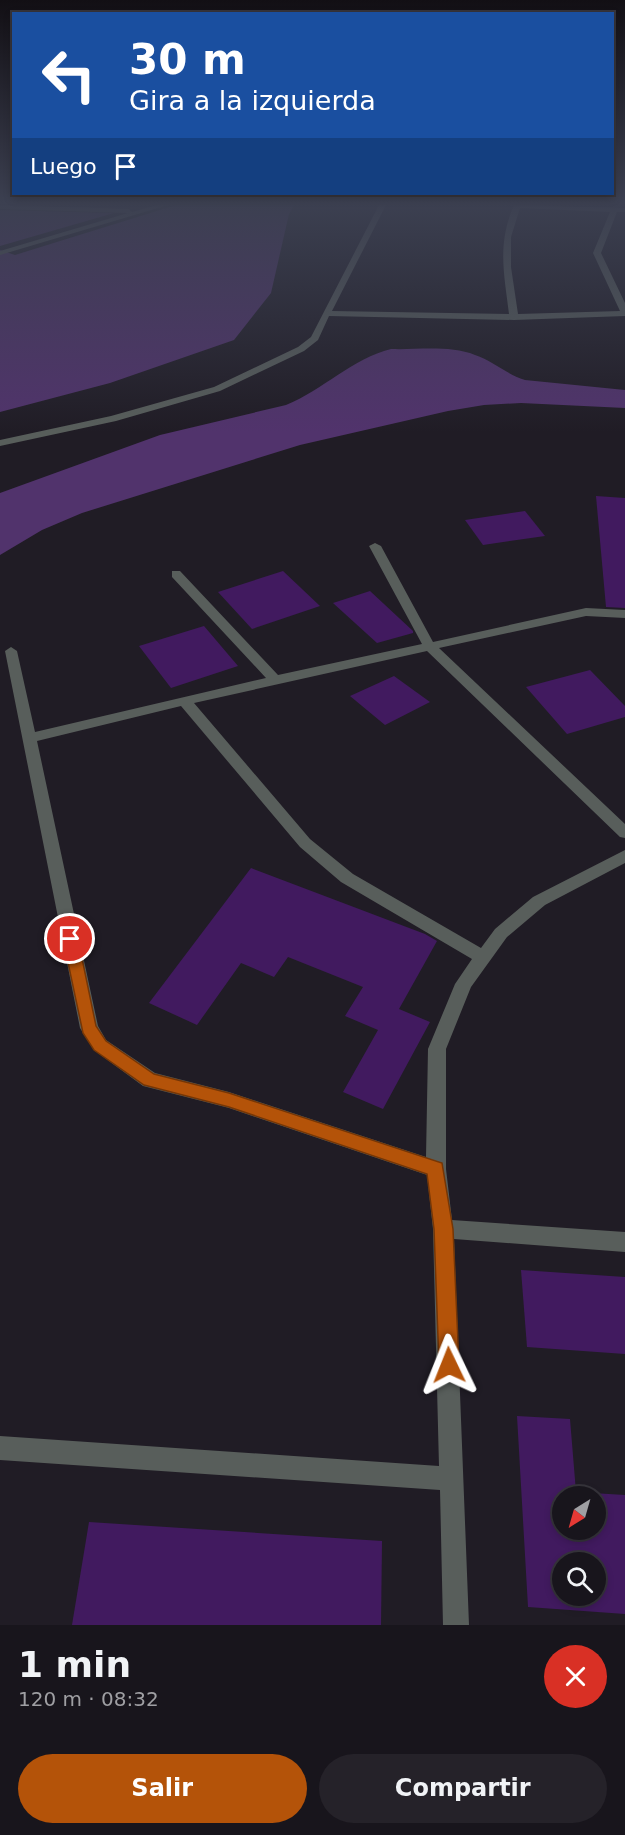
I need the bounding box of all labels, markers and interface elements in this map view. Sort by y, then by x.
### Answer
text: 30 m [129,35,246,84]
icon: left [30,36,108,114]
text: Gira a la izquierda [129,85,376,116]
icon: arrive [109,150,142,183]
text: Luego [30,154,97,179]
pin [44,913,95,964]
icon: arrive [53,922,86,955]
position arrow [417,1333,481,1397]
north arrow [552,1486,606,1540]
map controls [552,1486,606,1606]
button: search [552,1552,606,1606]
text: 1 min [18,1644,131,1685]
button: close [544,1645,607,1708]
text: 120 m · 08:32 [18,1687,159,1711]
button: Salir [18,1754,307,1823]
button: Compartir [319,1754,607,1823]

